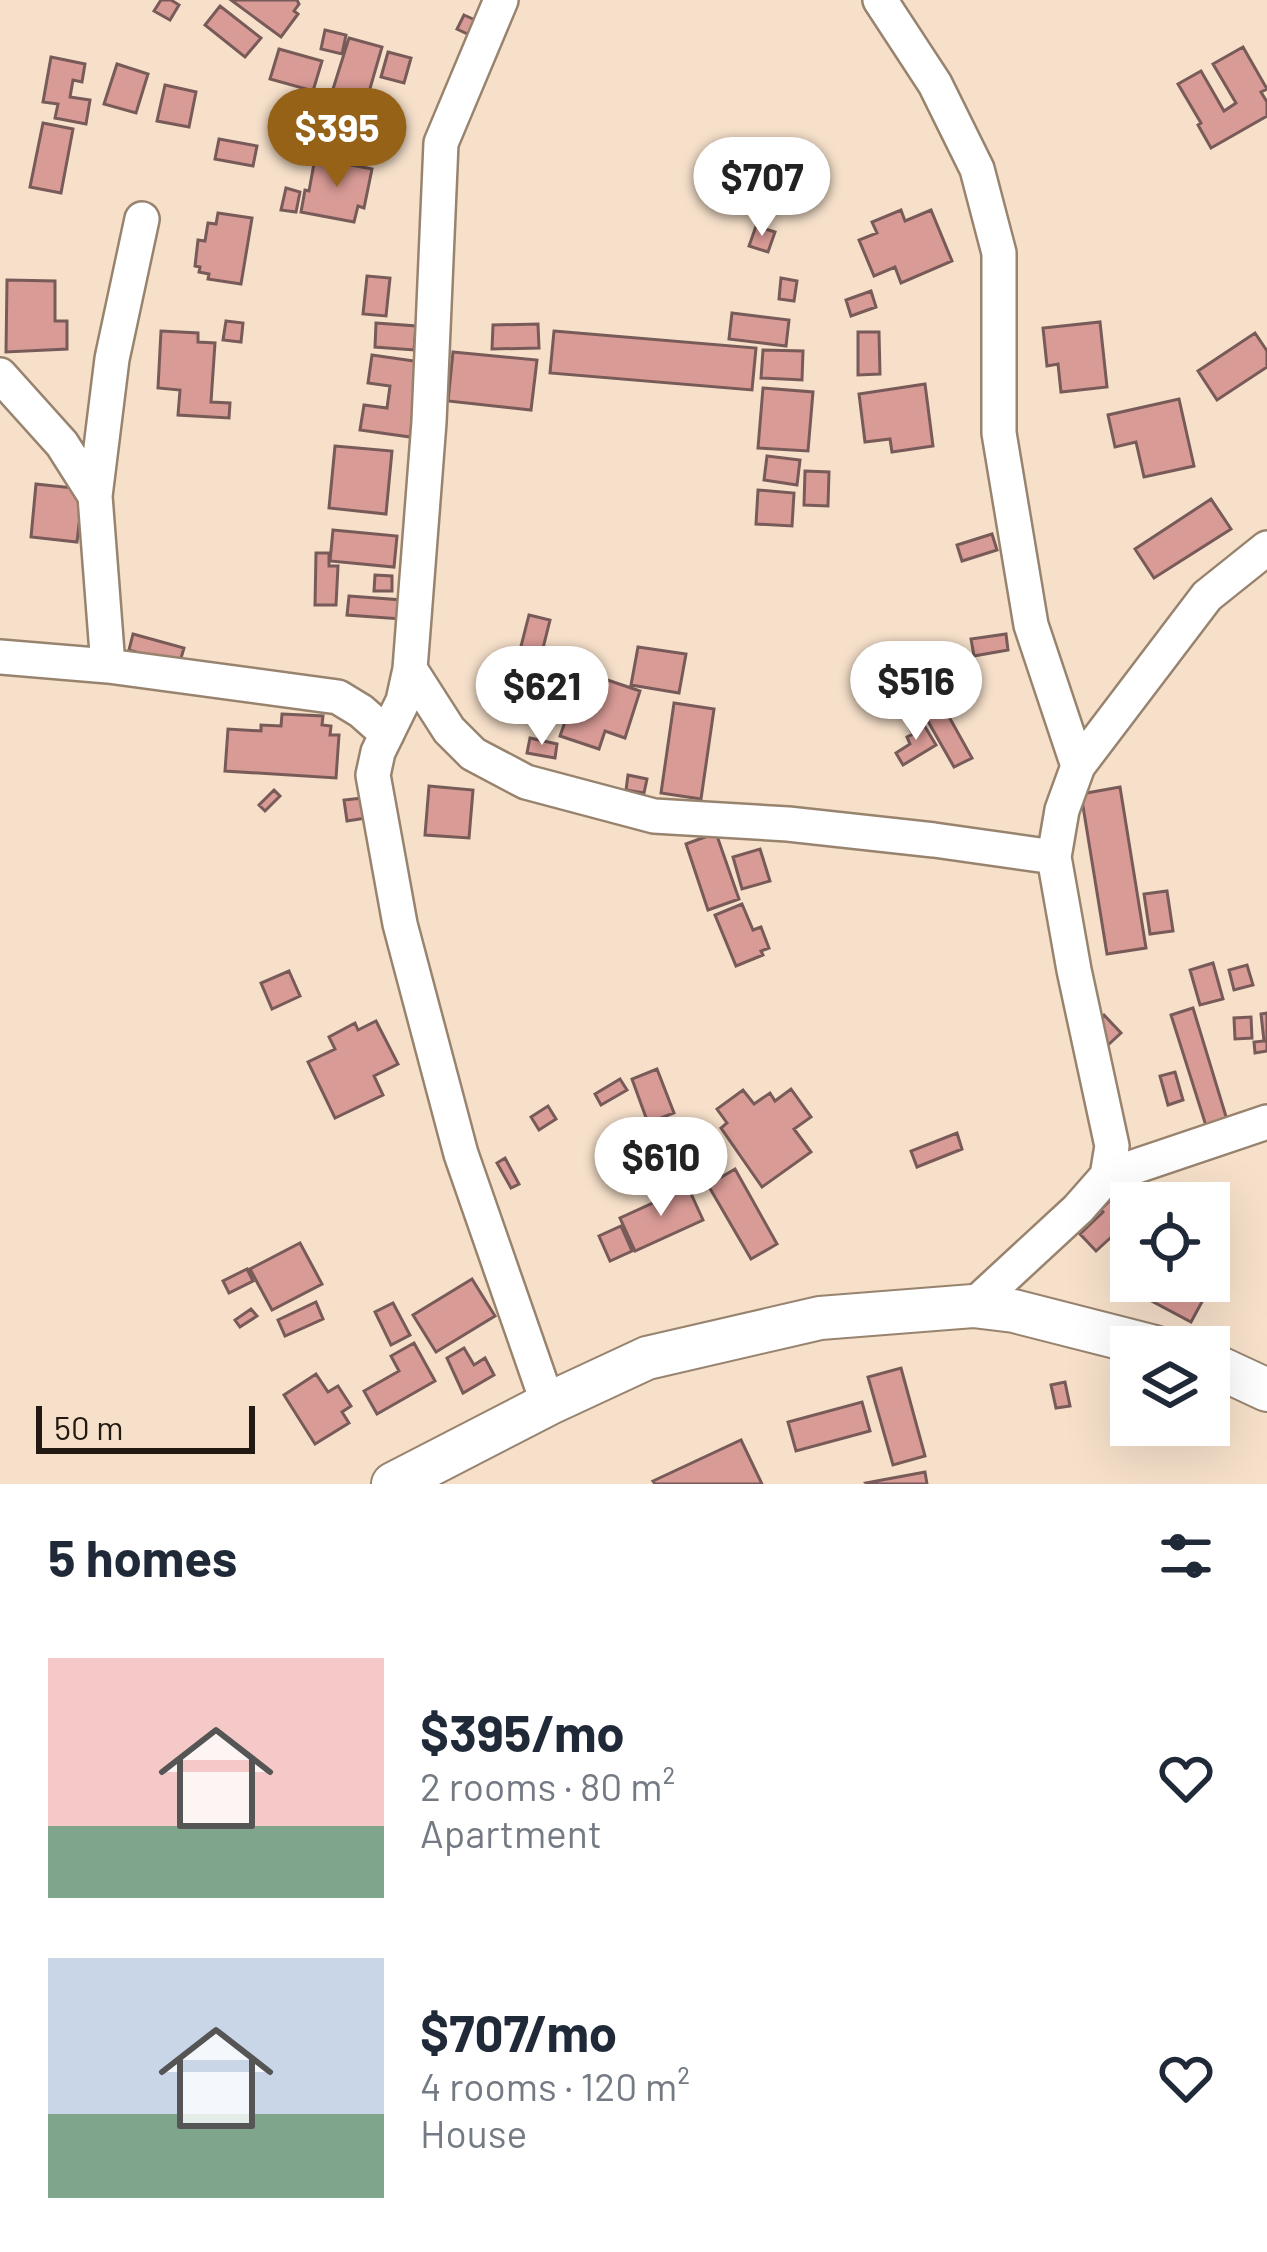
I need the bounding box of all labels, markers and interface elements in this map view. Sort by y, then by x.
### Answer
pin: $395 [266,88,408,190]
text: $395 [294,103,380,150]
pin: $707 [691,137,833,239]
text: $707 [720,152,804,199]
pin: $516 [845,641,987,743]
pin: $621 [471,646,613,748]
text: $516 [877,656,955,703]
text: $621 [503,661,581,708]
pin: $610 [590,1117,732,1219]
text: $610 [621,1132,701,1179]
map controls [1110,1182,1230,1446]
button: locate [1110,1182,1230,1302]
button: layers [1110,1326,1230,1446]
scale bar [36,1400,255,1453]
text: 50 m [54,1407,124,1447]
icon: filters [1153,1523,1219,1589]
text: 5 homes [48,1526,237,1587]
text: $395/mo [420,1701,625,1762]
icon: home [144,1706,288,1850]
icon: heart [1153,1745,1219,1811]
text: 2 rooms · 80 m² [420,1762,675,1809]
text: Apartment [420,1809,602,1856]
text: $707/mo [420,2001,617,2062]
icon: home [144,2006,288,2150]
icon: heart [1153,2045,1219,2111]
text: 4 rooms · 120 m² [420,2062,690,2109]
text: House [420,2109,527,2156]

